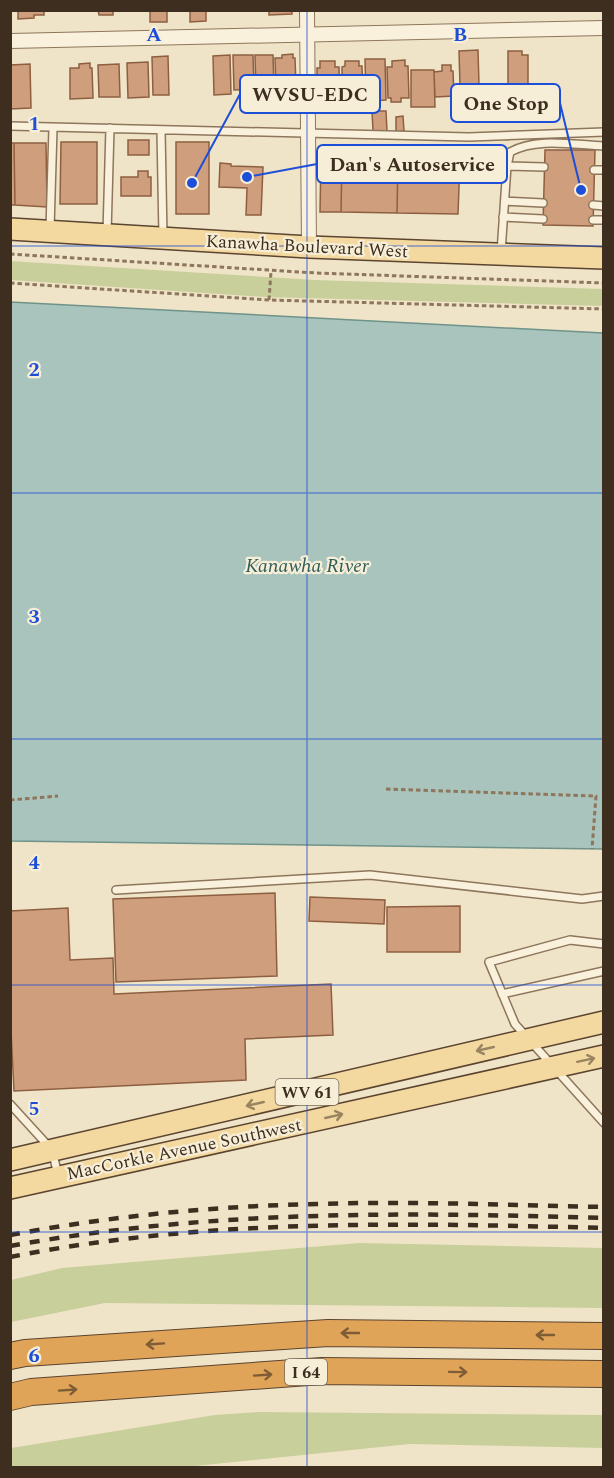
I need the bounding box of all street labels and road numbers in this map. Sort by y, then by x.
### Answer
street label: Kanawha Boulevard West [205,228,409,265]
road number: WV 61 [276,1079,338,1105]
street label: MacCorkle Avenue Southwest [64,1111,304,1188]
road number: I 64 [285,1359,327,1385]

